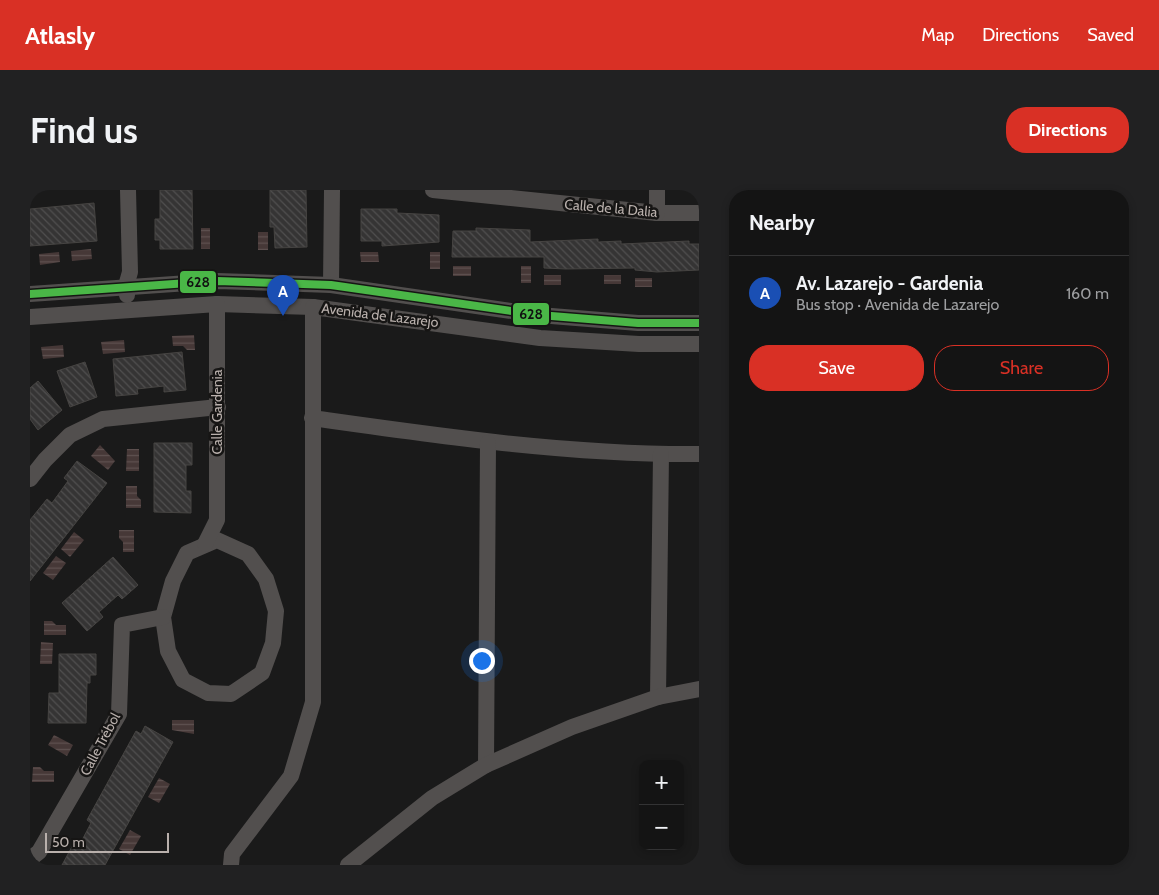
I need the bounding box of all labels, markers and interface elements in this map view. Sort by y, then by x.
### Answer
text: Atlasly [25,21,95,50]
text: Map [921,24,954,46]
text: Directions [982,24,1059,46]
text: Saved [1087,24,1134,46]
button: Directions [1006,107,1129,153]
text: Find us [30,109,138,152]
street label: Calle de la Dalia [564,195,659,221]
text: Nearby [749,210,815,235]
line badge: 628 [179,270,217,294]
text: Av. Lazarejo - Gardenia [796,272,983,295]
text: 628 [186,273,210,291]
pin: A [267,275,299,316]
text: A [760,284,770,303]
text: 160 m [1066,284,1109,303]
text: Bus stop · Avenida de Lazarejo [796,295,999,314]
street label: Avenida de Lazarejo [320,299,440,331]
line badge: 628 [512,302,550,326]
text: 628 [519,305,543,323]
button: Save [749,345,924,391]
button: Share [934,345,1109,391]
street label: Calle Gardenia [208,369,226,455]
your location [469,648,495,674]
street label: Calle Trébol [76,709,124,779]
map controls [639,760,684,850]
button: + [639,760,684,805]
button: − [639,805,684,850]
scale bar [45,830,169,853]
text: 50 m [52,833,85,851]

